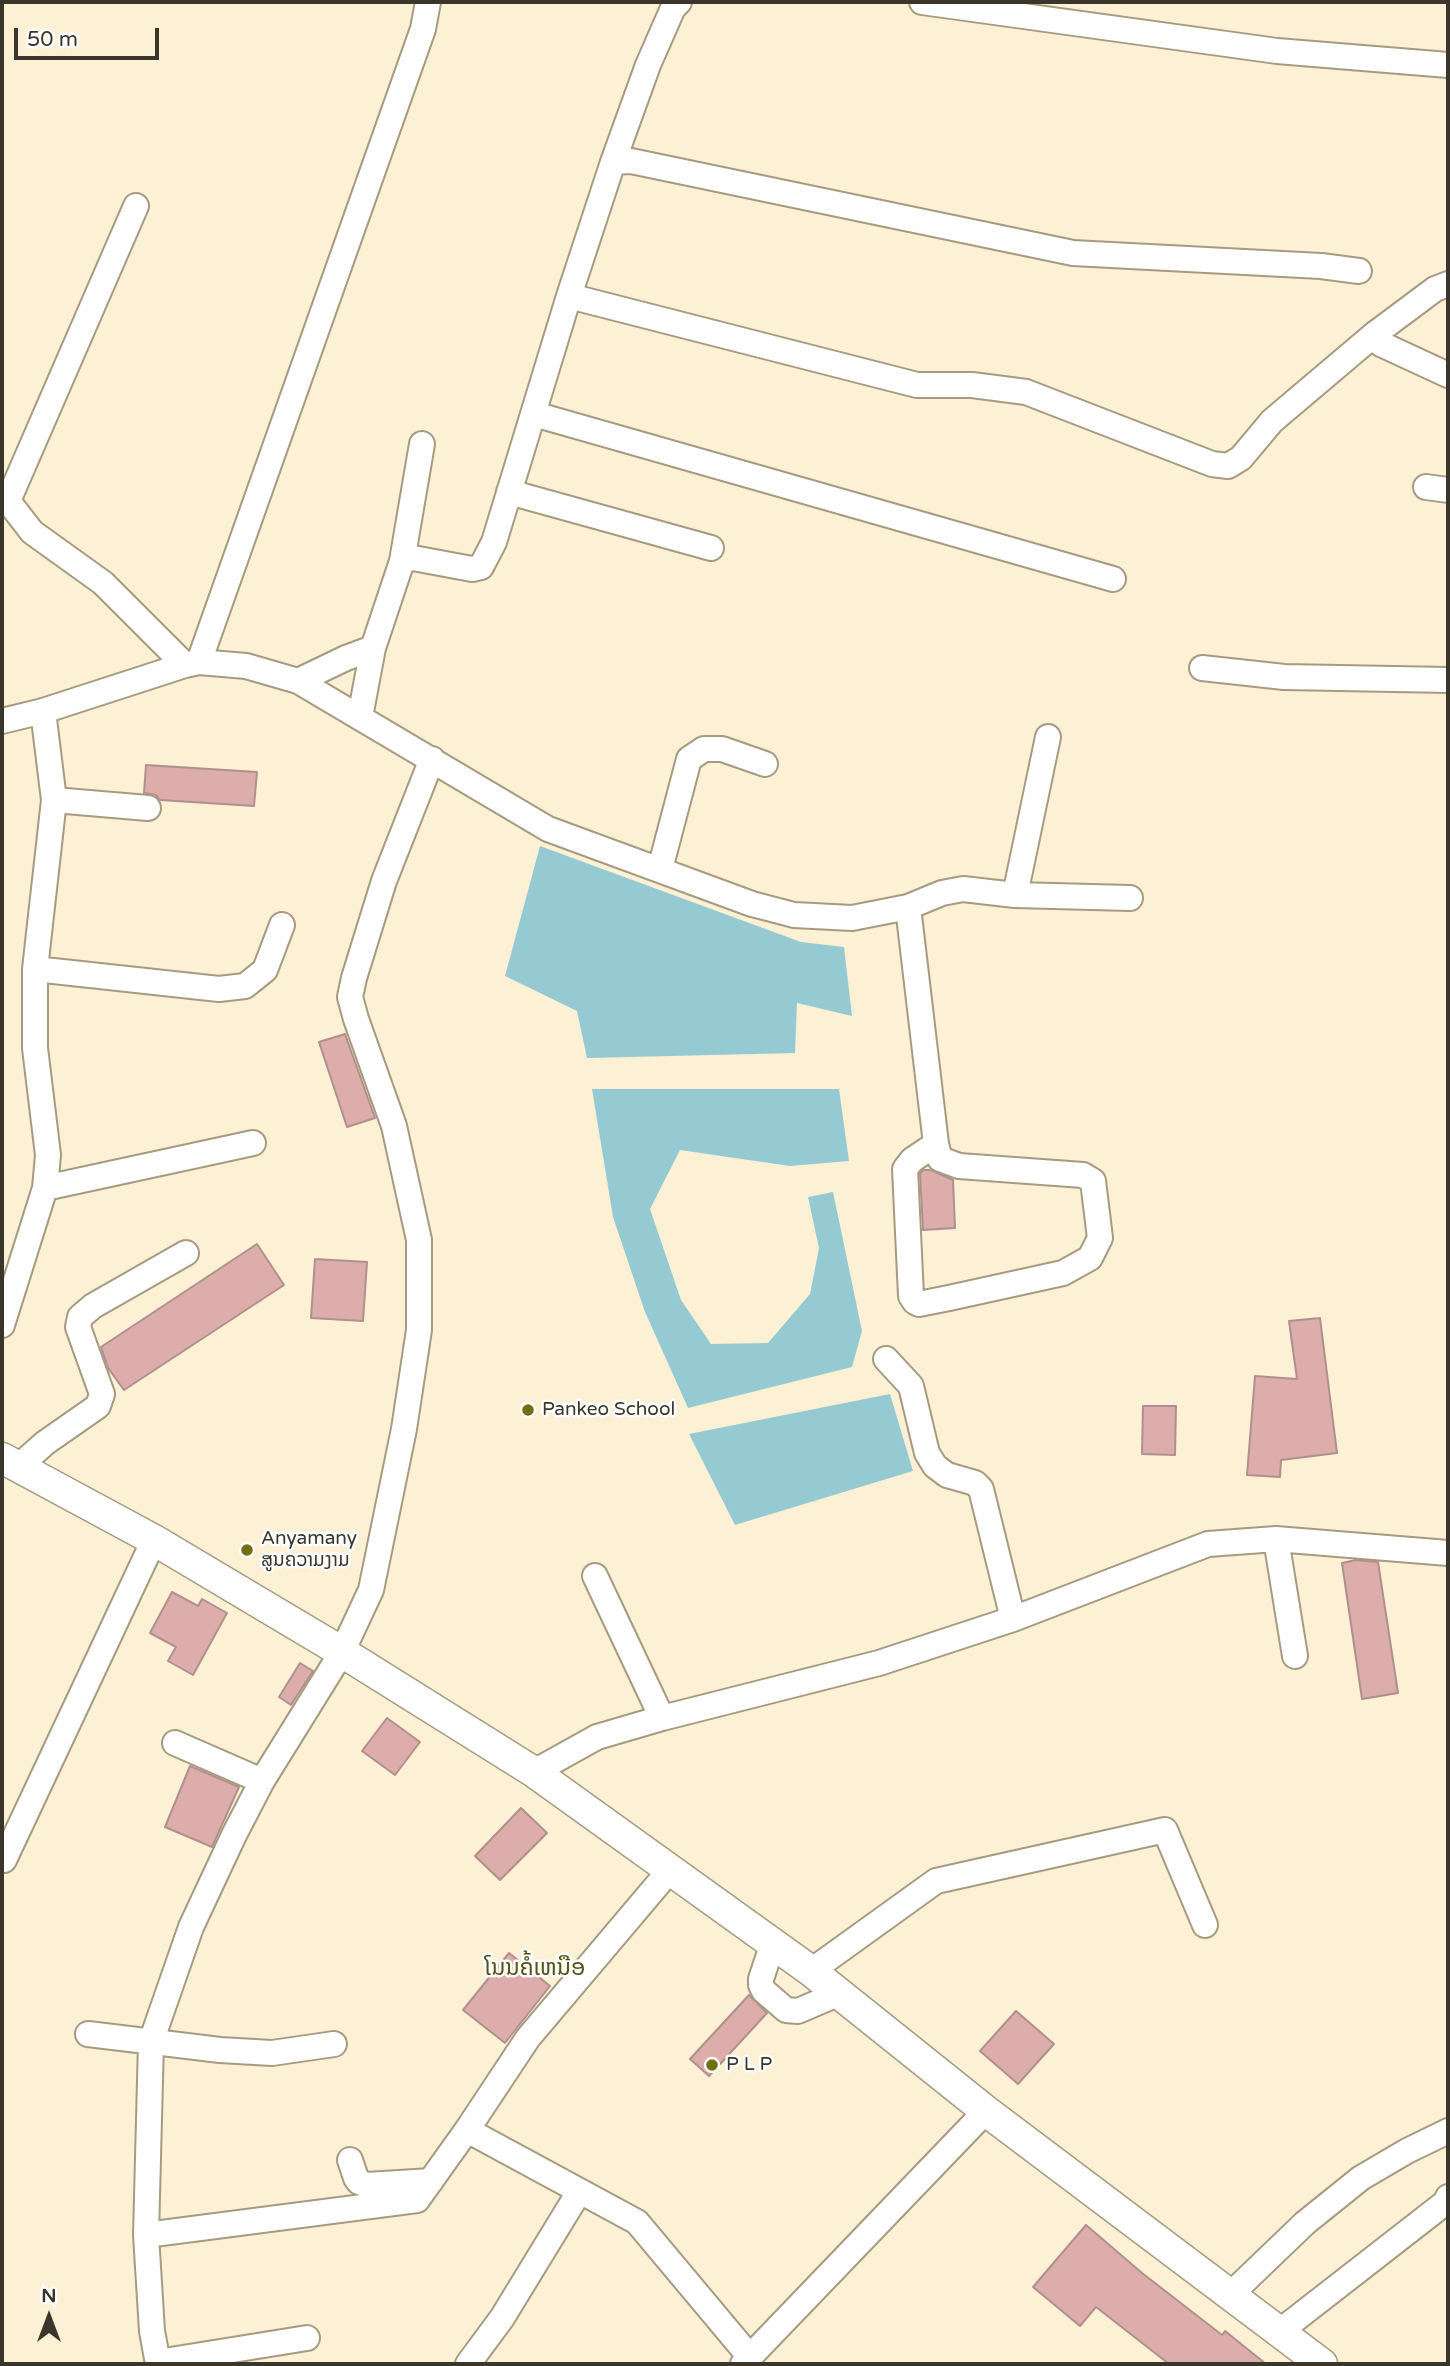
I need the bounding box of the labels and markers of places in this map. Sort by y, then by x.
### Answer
place label: Pankeo School [542,1399,675,1421]
marker: Pankeo School [520,1402,536,1418]
place label: Anyamany ສູນຄວາມງາມ [261,1528,357,1572]
marker: Anyamany ສູນຄວາມງາມ [239,1542,255,1558]
place label: P L P [726,2054,772,2076]
marker: P L P [704,2057,720,2073]

